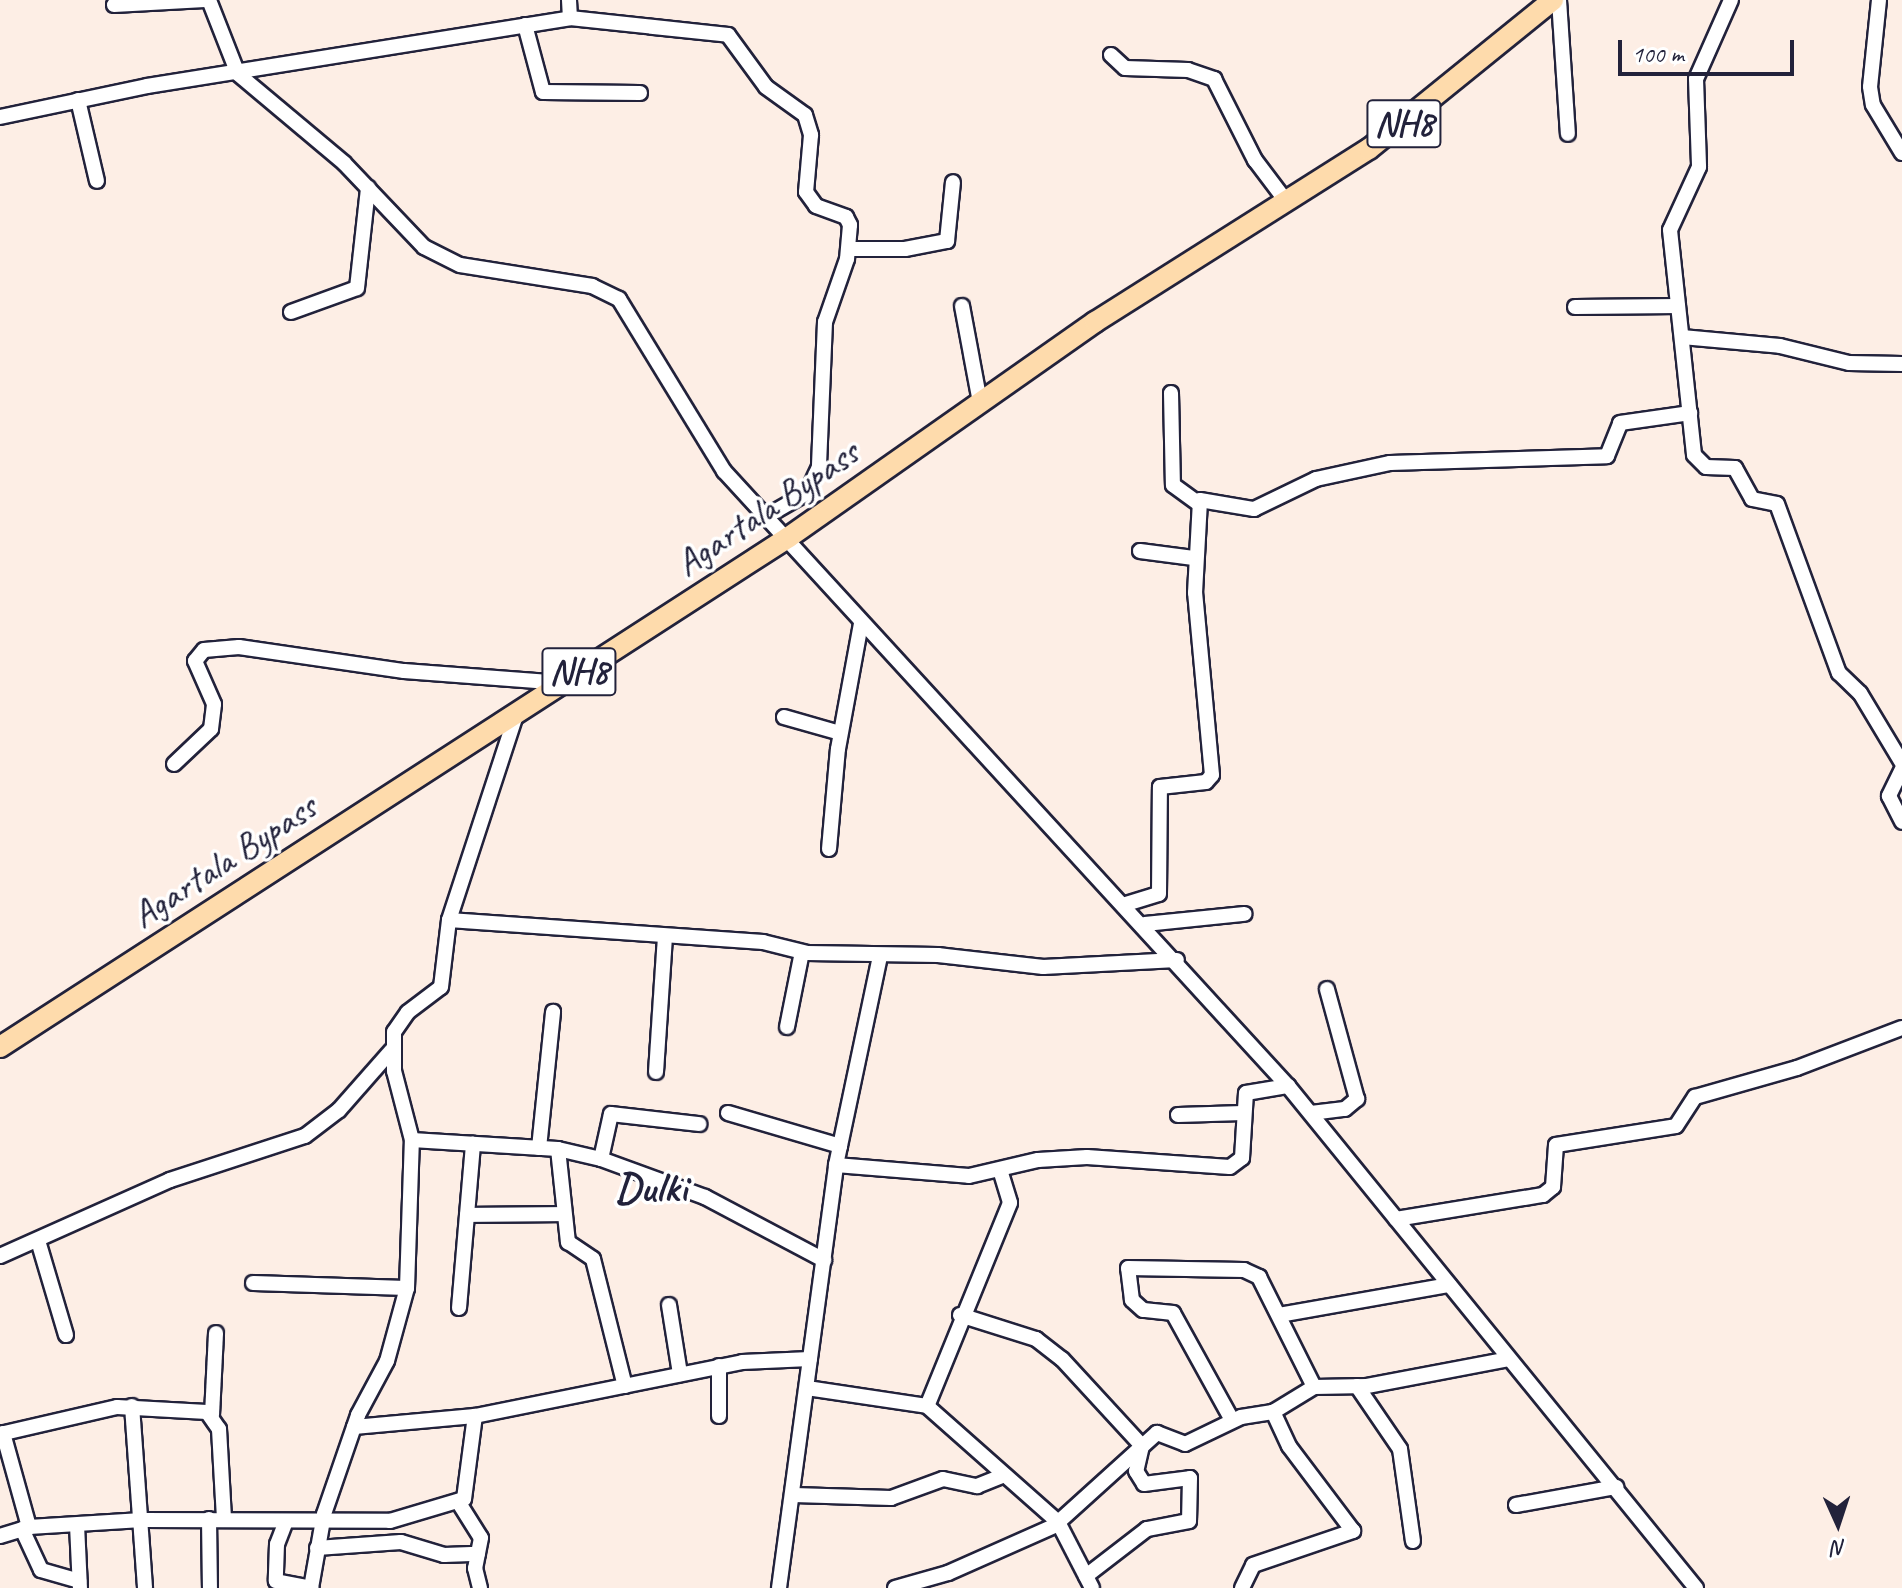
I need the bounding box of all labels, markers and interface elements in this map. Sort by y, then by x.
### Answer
scale bar [1622,24,1798,74]
text: 100 m [1632,39,1684,69]
road number: NH8 [1366,92,1442,156]
street label: Agartala Bypass [667,430,867,586]
road number: NH8 [541,640,617,704]
street label: Agartala Bypass [123,784,325,938]
district label: Dulki [615,1163,687,1213]
north arrow [1798,1484,1878,1564]
text: N [1832,1534,1847,1562]

